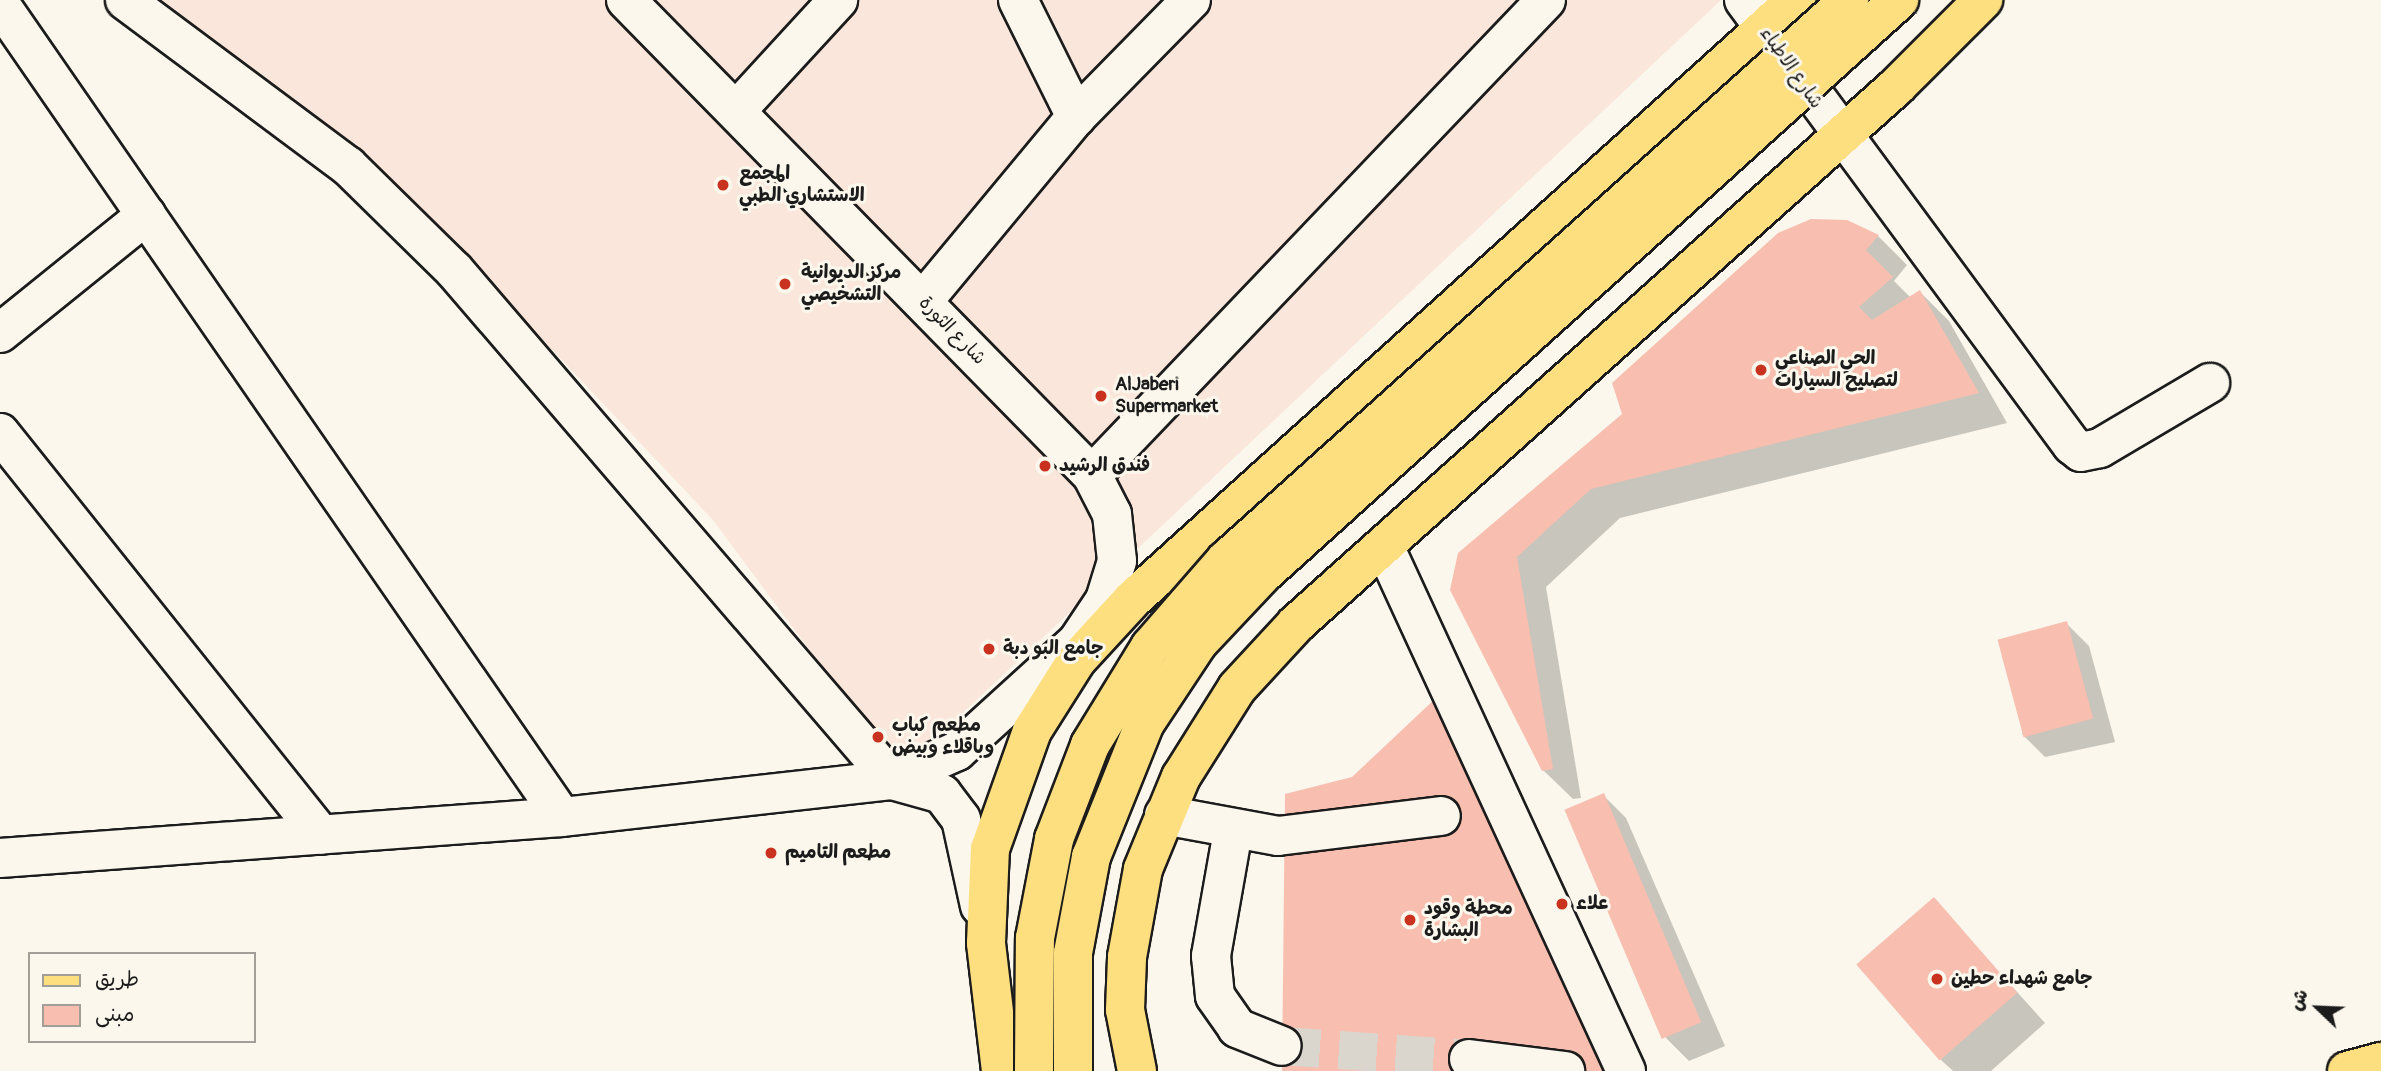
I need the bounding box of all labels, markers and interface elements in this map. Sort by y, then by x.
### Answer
street label: شارع الاطباء [1755,23,1827,113]
place label: المجمع الاستشاري الطبي [739,163,865,207]
marker: المجمع الاستشاري الطبي [713,175,733,195]
place label: مركز الديوانية التشخيصي [801,262,901,306]
marker: مركز الديوانية التشخيصي [775,274,795,294]
street label: شارع الثورة [914,292,990,370]
place label: الحي الصناعي لتصليح السيارات [1775,348,1898,392]
marker: الحي الصناعي لتصليح السيارات [1753,362,1769,378]
place label: AlJaberi Supermarket [1115,374,1218,418]
marker: AlJaberi Supermarket [1093,388,1109,404]
place label: فندق الرشيد [1059,455,1150,477]
marker: فندق الرشيد [1037,458,1053,474]
place label: جامع البو دبة [1003,638,1103,660]
marker: جامع البو دبة [981,641,997,657]
place label: مطعم كباب وباقلاء وبيض [892,715,994,759]
marker: مطعم كباب وباقلاء وبيض [870,729,886,745]
place label: مطعم التاميم [785,842,891,864]
marker: مطعم التاميم [763,845,779,861]
place label: علاء [1576,893,1608,915]
marker: علاء [1554,896,1570,912]
place label: محطة وقود البشارة [1424,898,1513,942]
marker: محطة وقود البشارة [1402,912,1418,928]
legend [28,952,256,1043]
text: طريق [95,966,139,993]
place label: جامع شهداء حطين [1951,968,2092,990]
marker: جامع شهداء حطين [1929,971,1945,987]
north arrow [2283,973,2353,1043]
text: ش [2284,985,2314,1014]
text: مبنى [95,1001,134,1028]

